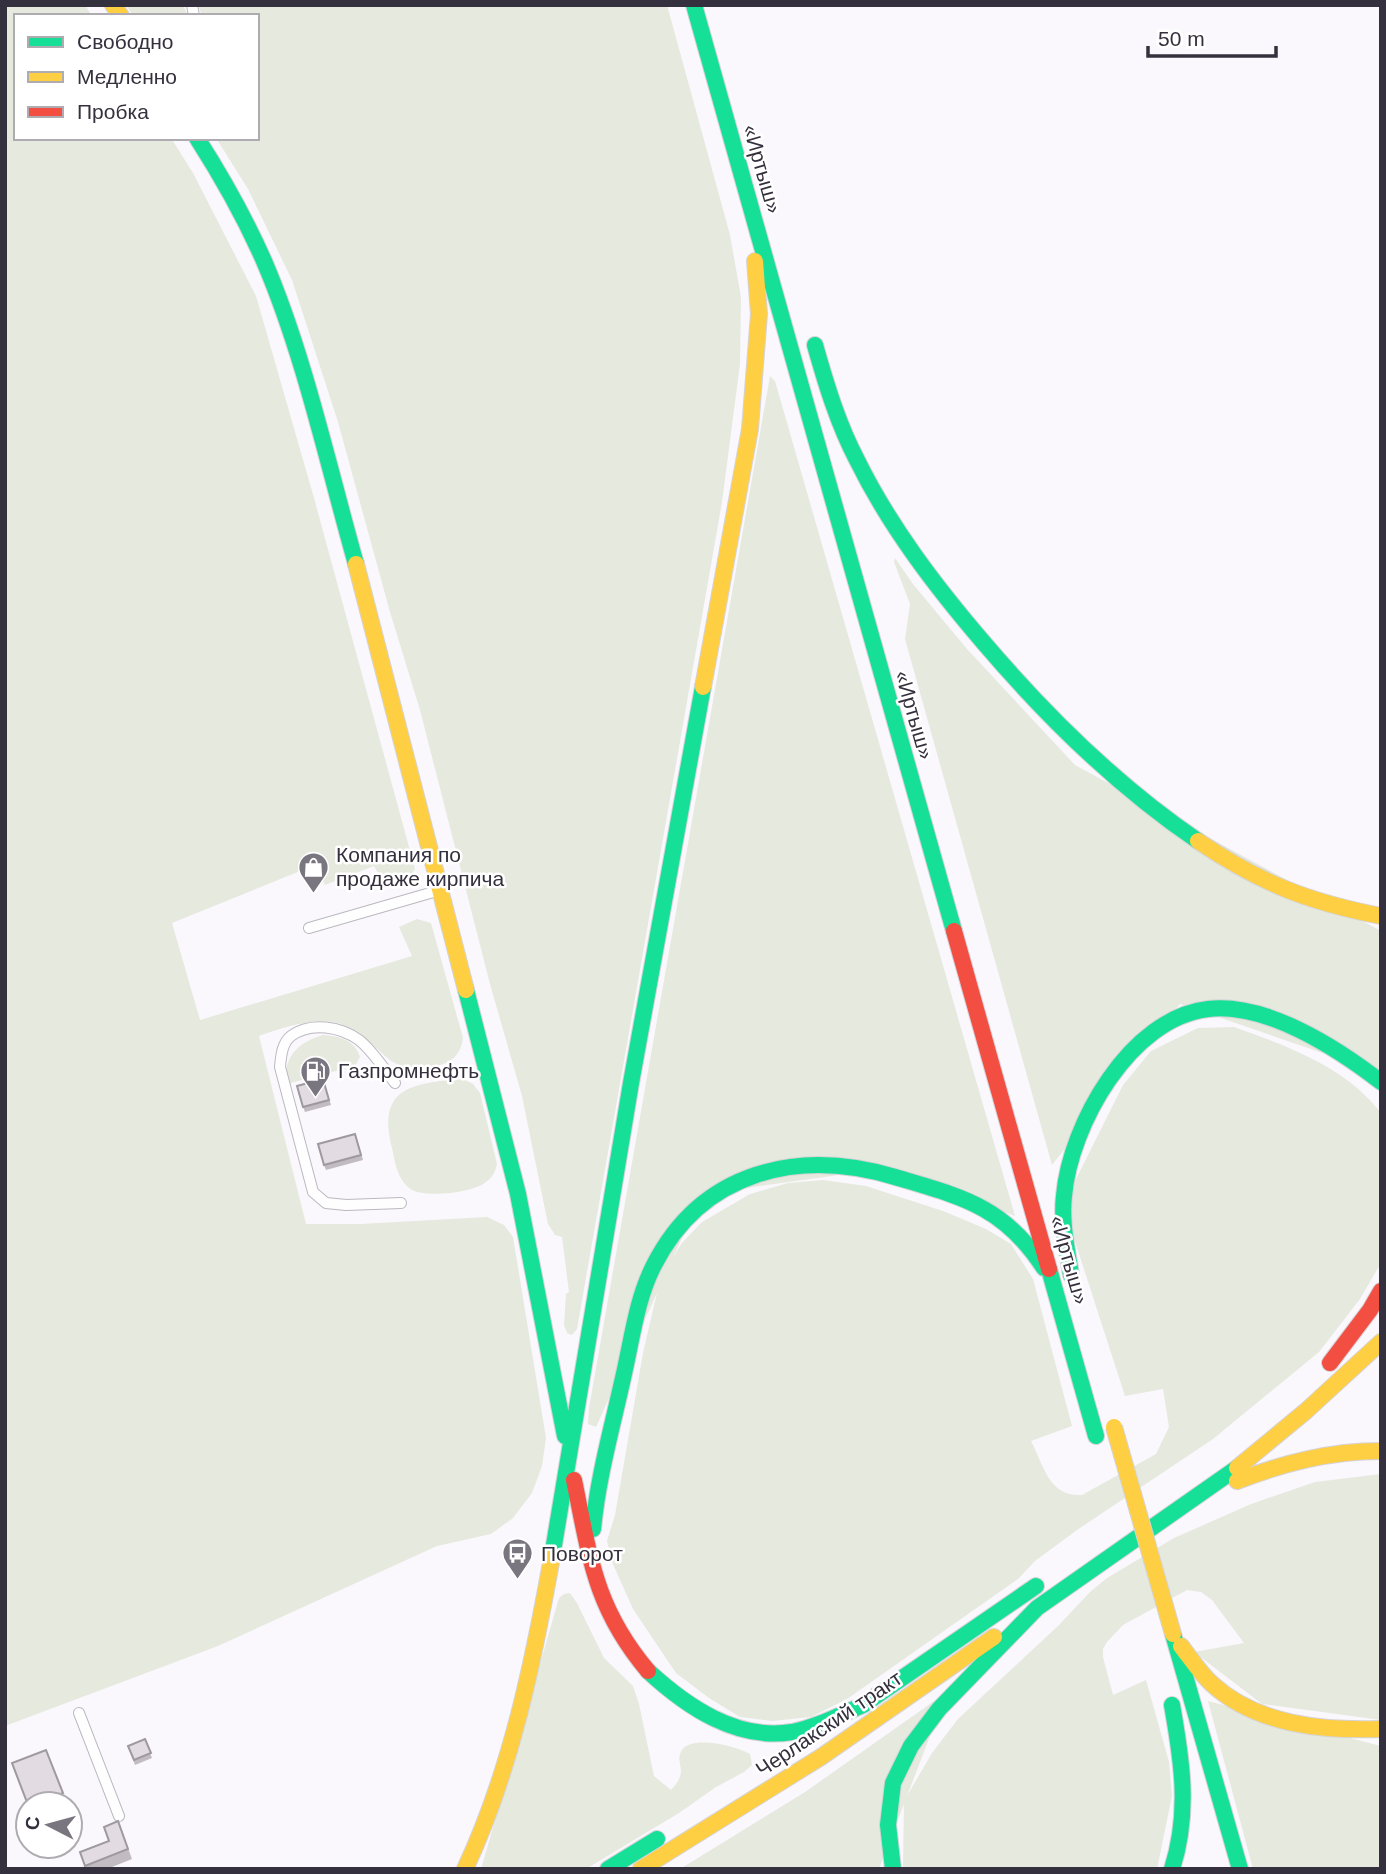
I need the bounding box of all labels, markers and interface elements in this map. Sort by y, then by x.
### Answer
legend [14,14,259,140]
scale bar [1148,14,1276,58]
text: 50 m [1158,27,1205,50]
text: Свободно [77,30,174,53]
text: Медленно [77,65,177,88]
text: Пробка [77,100,149,123]
street label: «Иртыш» [739,122,786,216]
street label: «Иртыш» [891,668,938,762]
place label: Компания по продаже кирпича [336,843,504,890]
shop icon: Компания по продаже кирпича [296,850,330,894]
fuel station icon: Газпромнефть [298,1054,332,1098]
place label: Газпромнефть [338,1059,479,1082]
street label: «Иртыш» [1046,1213,1093,1307]
bus stop icon: Поворот [501,1537,535,1581]
place label: Поворот [541,1542,623,1565]
street label: Черлакский тракт [751,1666,906,1781]
north arrow [14,1790,84,1860]
text: С [21,1815,44,1831]

